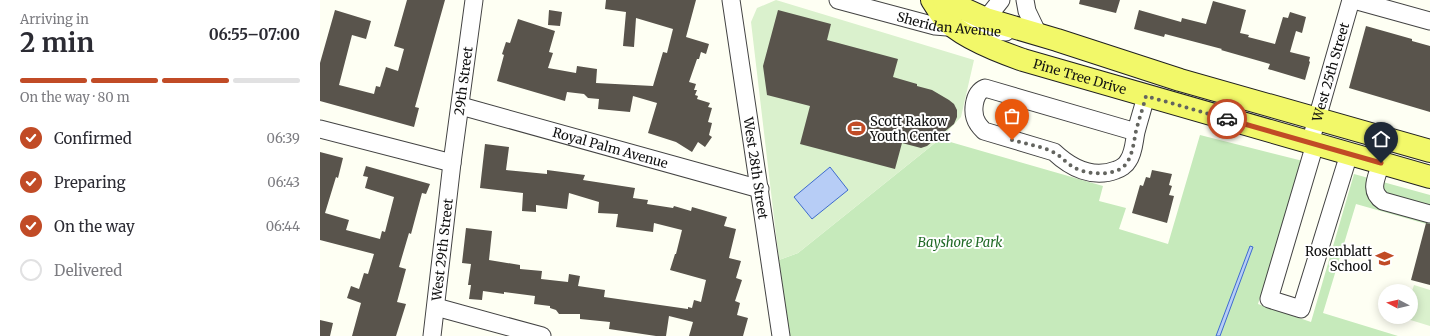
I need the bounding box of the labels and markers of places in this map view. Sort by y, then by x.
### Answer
pin [995,99,1029,140]
place label: Scott Rakow Youth Center [869,113,951,145]
sports icon: Scott Rakow Youth Center [847,118,867,138]
pin [1364,122,1398,163]
place label: Rosenblatt School [1305,243,1372,275]
school or university icon: Rosenblatt School [1375,248,1395,268]

